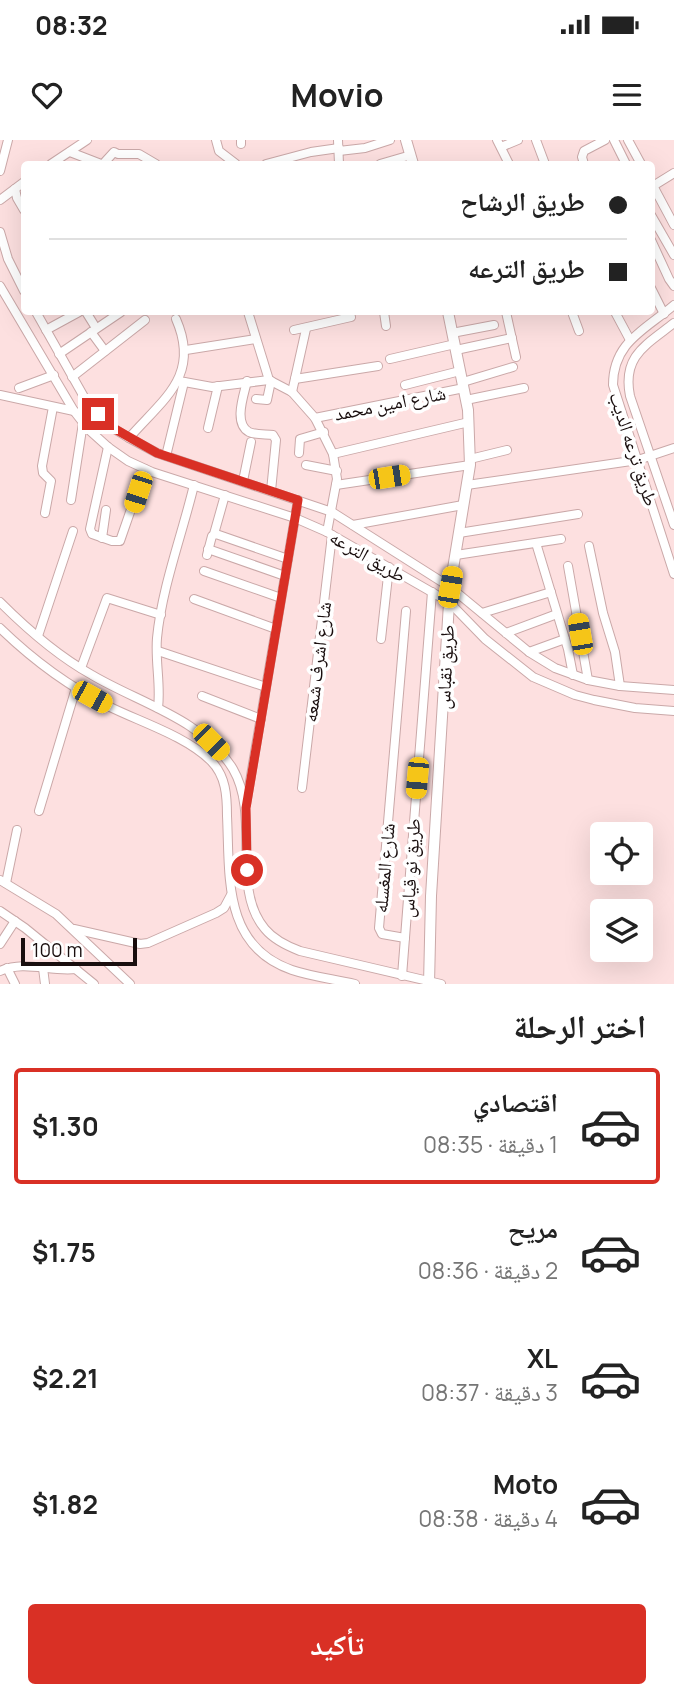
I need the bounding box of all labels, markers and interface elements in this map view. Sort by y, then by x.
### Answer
text: 08:32 [35,7,108,43]
text: Movio [291,73,383,117]
icon: heart [28,76,66,114]
icon: menu [608,76,646,114]
text: طريق الرشاح [460,183,585,219]
text: طريق الترعه [468,250,585,286]
street label: شارع امين محمد [332,379,448,427]
street label: طريق ترعه الديب [603,389,665,509]
route end [82,398,114,430]
car [367,463,412,491]
car [122,469,155,515]
street label: طريق الترعه [325,524,411,588]
car [437,564,464,610]
street label: شارع اشرف شمعه [297,600,337,724]
car [567,611,594,657]
street label: طريق نقباس [430,624,460,710]
car [69,678,116,716]
car [189,720,234,764]
car [405,756,430,800]
street label: طريق نو قياس [394,817,426,919]
street label: شارع المغسله [367,822,401,914]
map controls [590,822,653,962]
button: locate [590,822,653,885]
route start [231,854,263,886]
button: layers [590,899,653,962]
scale bar [21,935,136,967]
text: 100 m [32,937,83,963]
text: اختر الرحلة [513,1004,646,1048]
text: اقتصادي [473,1084,558,1120]
icon: car [579,1095,642,1158]
text: $1.30 [32,1108,99,1144]
text: 1 دقيقة · 08:35 [423,1128,558,1160]
text: مريح [508,1210,558,1246]
icon: car [579,1221,642,1284]
text: $1.75 [32,1234,96,1270]
text: 2 دقيقة · 08:36 [418,1254,558,1286]
text: XL [527,1340,558,1376]
icon: car [579,1347,642,1410]
text: $2.21 [32,1360,99,1396]
text: 3 دقيقة · 08:37 [421,1376,558,1408]
text: Moto [493,1466,558,1502]
icon: car [579,1473,642,1536]
text: $1.82 [32,1486,98,1522]
text: 4 دقيقة · 08:38 [418,1502,558,1534]
button: تأكيد [28,1604,646,1684]

